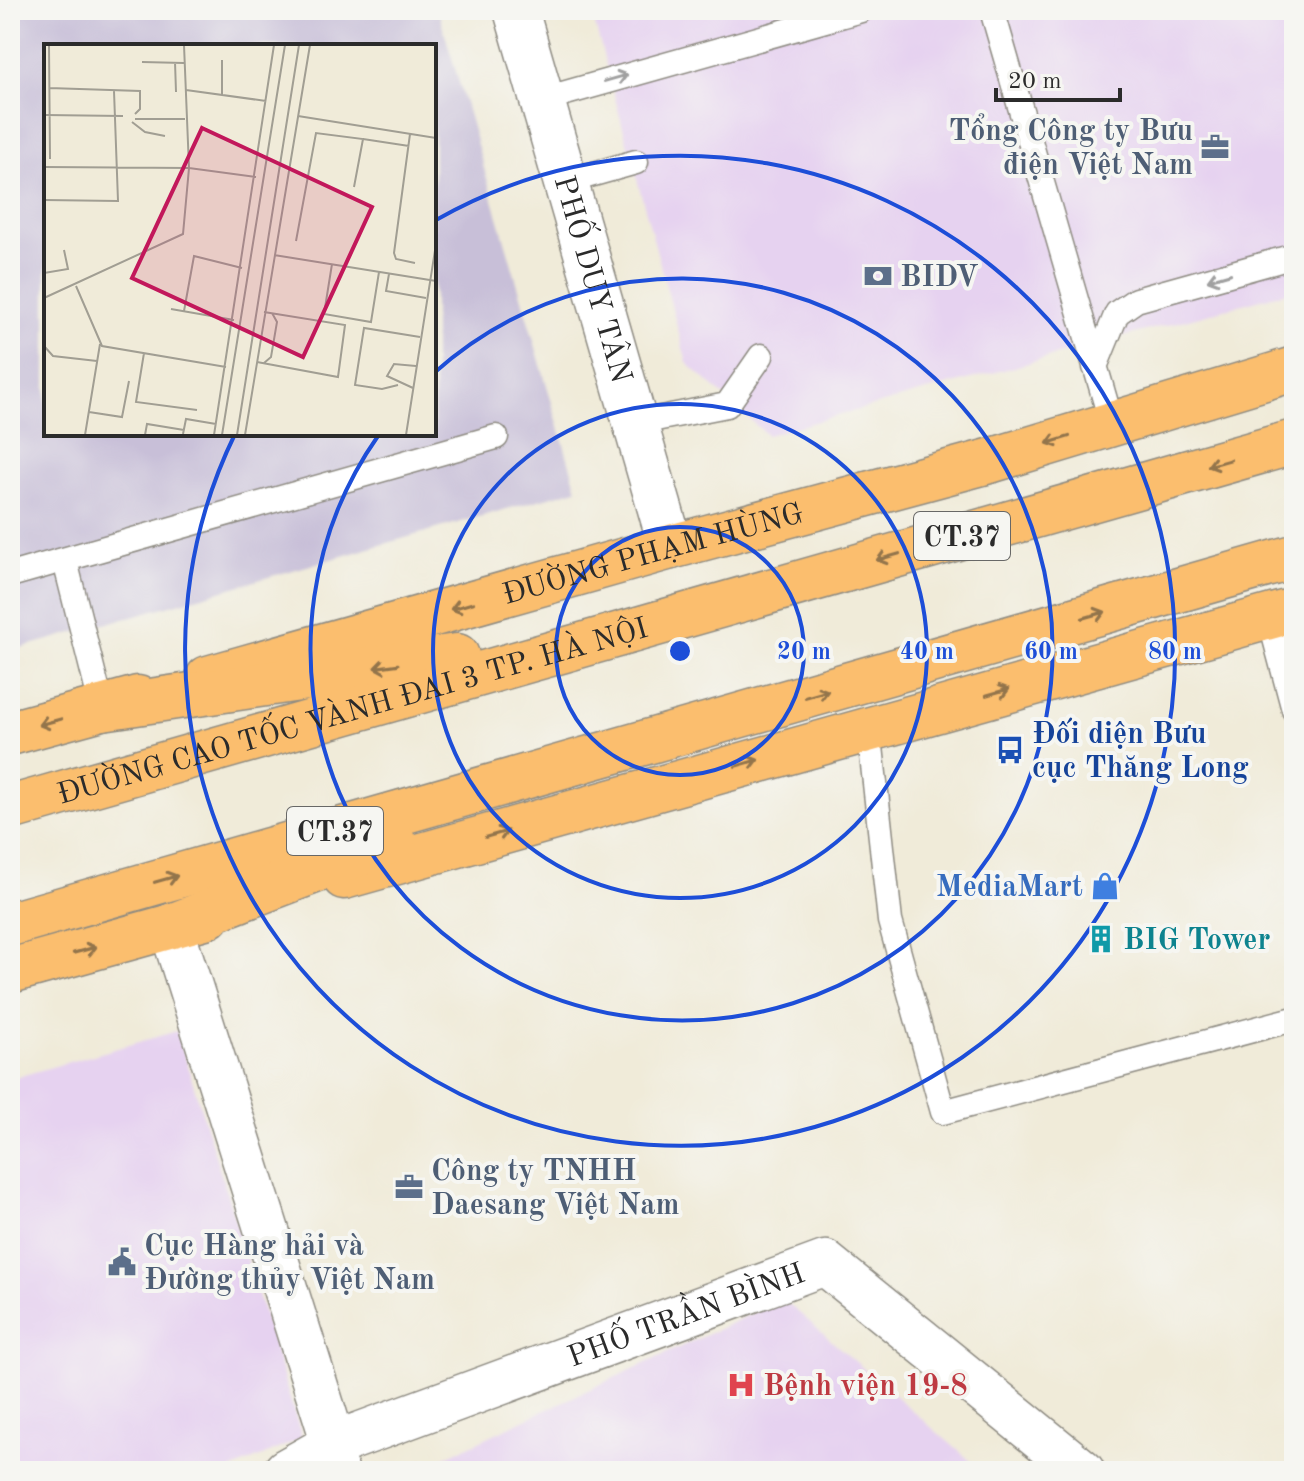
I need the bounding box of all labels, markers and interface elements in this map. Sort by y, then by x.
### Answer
inset map [44,44,436,436]
scale bar [996,52,1120,102]
one-way arrow [603,70,629,85]
text: 20 m [1008,70,1062,94]
place label: Tổng Công ty Bưu điện Việt Nam [949,113,1193,181]
office icon: Tổng Công ty Bưu điện Việt Nam [1200,132,1230,162]
street label: PHỐ DUY TÂN [548,172,636,387]
bank icon: BIDV [863,261,893,291]
place label: BIDV [900,263,979,293]
one-way arrow [1206,270,1232,285]
one-way arrow [1046,433,1072,448]
one-way arrow [1207,457,1232,471]
street label: ĐƯỜNG PHẠM HÙNG [499,499,807,611]
road number: CT.37 [914,512,1010,560]
one-way arrow [876,550,902,565]
one-way arrow [449,599,475,614]
one-way arrow [1080,606,1106,621]
street label: ĐƯỜNG CAO TỐC VÀNH ĐAI 3 TP. HÀ NỘI [54,612,652,811]
centre of rings [666,637,694,665]
text: 20 m [777,641,831,665]
text: 40 m [900,641,954,665]
text: 60 m [1024,641,1078,665]
text: 80 m [1148,641,1202,665]
one-way arrow [374,659,399,674]
one-way arrow [984,684,1010,699]
one-way arrow [803,686,829,701]
one-way arrow [37,716,63,731]
place label: Đối diện Bưu cục Thăng Long [1032,717,1249,784]
bus stop icon: Đối diện Bưu cục Thăng Long [995,735,1025,765]
one-way arrow [734,754,760,769]
road number: CT.37 [287,807,383,855]
one-way arrow [484,825,510,840]
one-way arrow [152,871,178,886]
shop icon: MediaMart [1090,871,1120,901]
place label: MediaMart [936,873,1083,903]
building icon: BIG Tower [1086,924,1116,954]
place label: BIG Tower [1123,926,1270,956]
one-way arrow [72,942,98,957]
place label: Công ty TNHH Daesang Việt Nam [431,1157,680,1221]
office icon: Công ty TNHH Daesang Việt Nam [394,1172,424,1202]
place label: Cục Hàng hải và Đường thủy Việt Nam [144,1232,435,1296]
public building icon: Cục Hàng hải và Đường thủy Việt Nam [107,1247,137,1277]
street label: PHỐ TRẦN BÌNH [564,1259,809,1374]
hospital icon: Bệnh viện 19-8 [726,1370,756,1400]
place label: Bệnh viện 19-8 [763,1372,968,1402]

